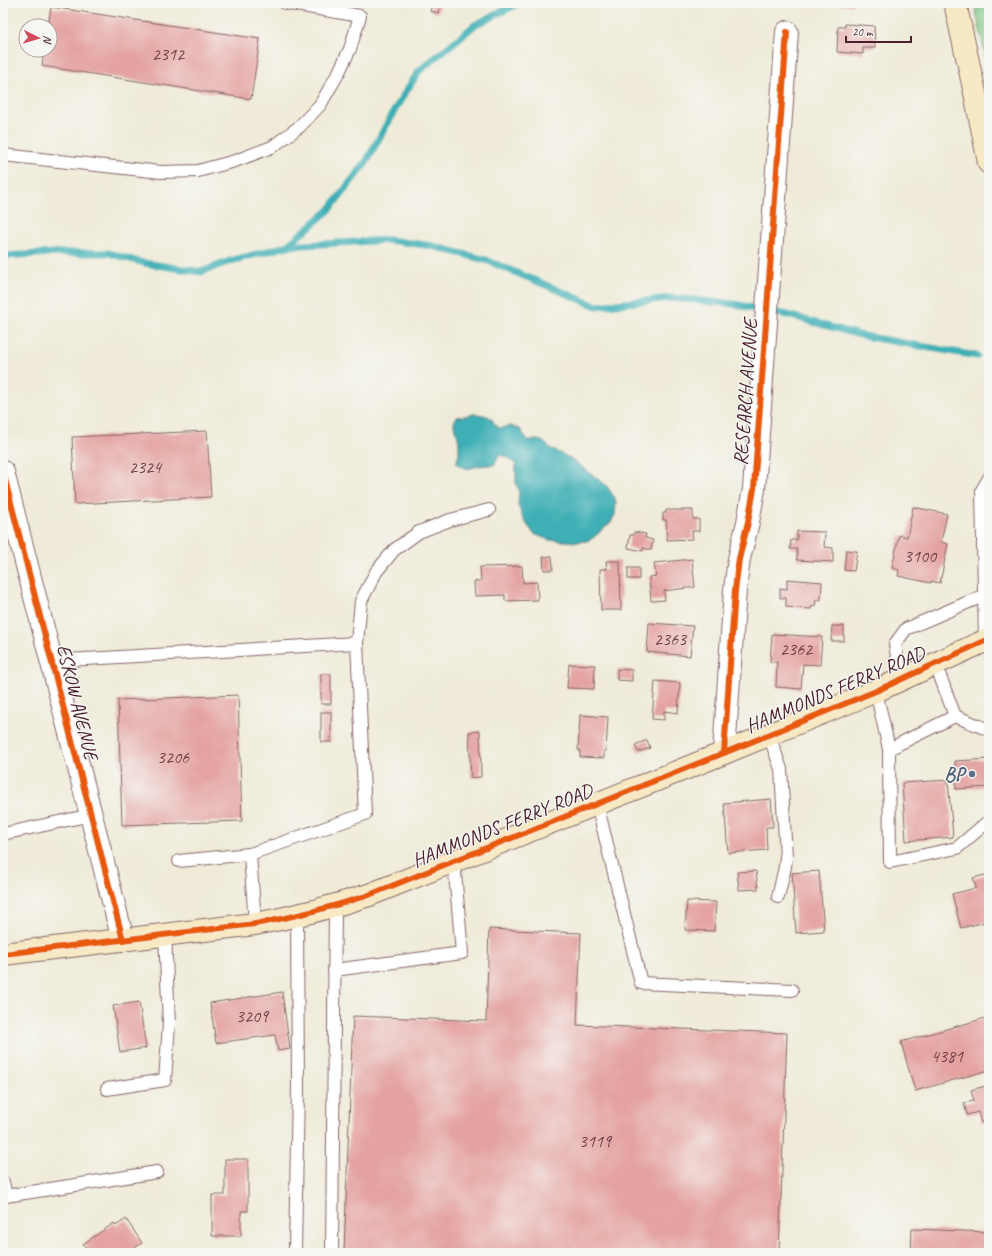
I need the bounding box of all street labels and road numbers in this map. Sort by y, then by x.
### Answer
street label: RESEARCH AVENUE [728,316,763,466]
street label: HAMMONDS FERRY ROAD [742,639,931,738]
street label: ESKOW AVENUE [51,642,105,765]
street label: HAMMONDS FERRY ROAD [408,777,598,873]

